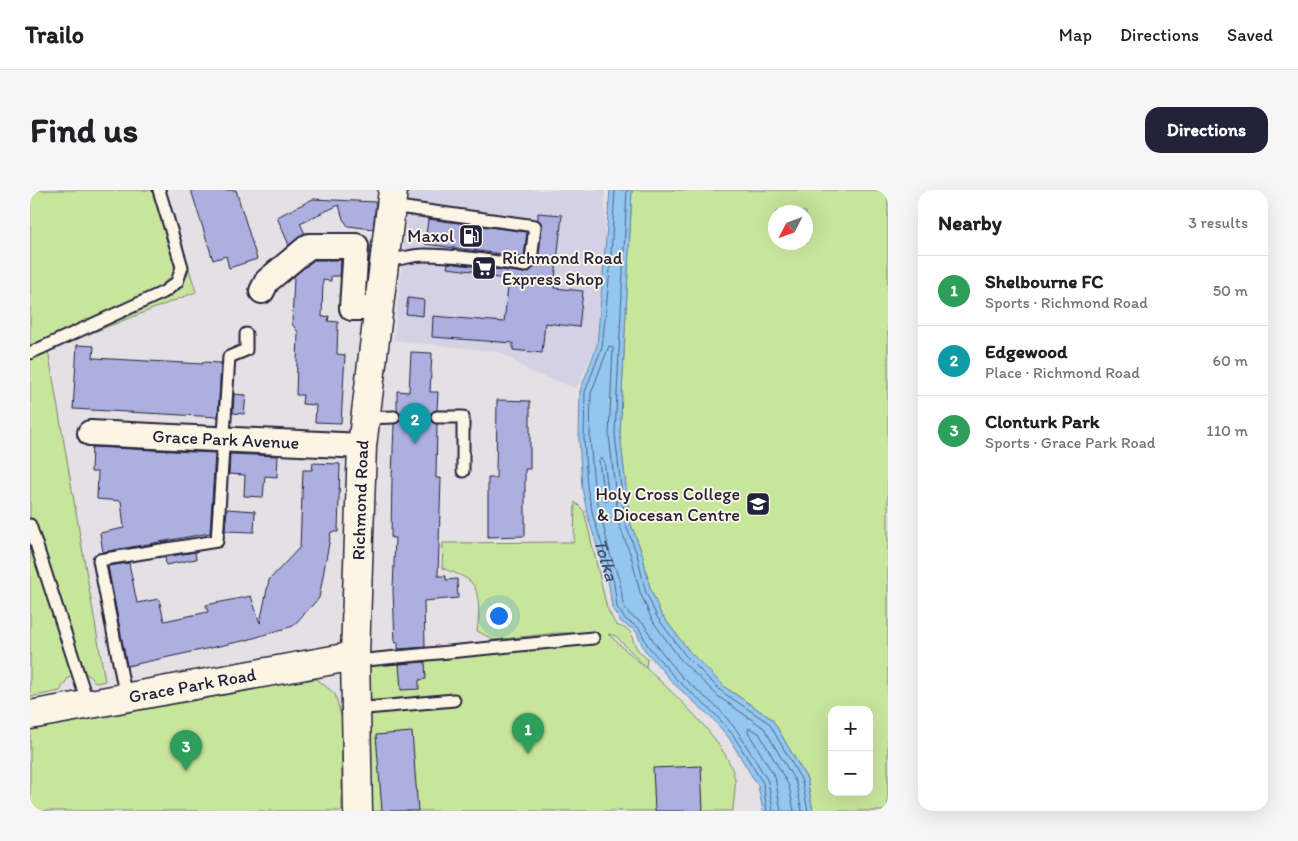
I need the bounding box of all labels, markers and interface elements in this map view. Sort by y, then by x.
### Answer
text: Trailo [25,20,84,49]
text: Map [1059,24,1092,46]
text: Directions [1120,24,1199,46]
text: Saved [1227,24,1273,46]
button: Directions [1145,107,1268,153]
text: Find us [30,109,138,151]
north arrow [768,205,813,250]
text: Nearby [938,210,1002,235]
text: 3 results [1188,213,1248,232]
fuel station icon: Maxol [458,223,484,249]
place label: Maxol [407,225,454,247]
place label: Richmond Road Express Shop [502,247,623,290]
supermarket icon: Richmond Road Express Shop [471,255,497,281]
text: Shelbourne FC [985,270,1103,293]
text: 1 [950,281,958,300]
text: 50 m [1213,281,1248,300]
text: Sports · Richmond Road [985,293,1148,312]
text: Edgewood [985,340,1067,363]
text: 2 [950,351,958,370]
text: 60 m [1213,351,1248,370]
text: Place · Richmond Road [985,363,1140,382]
pin: 2 [399,403,431,444]
text: Clonturk Park [985,410,1100,433]
text: 3 [950,421,958,440]
text: 110 m [1206,421,1248,440]
street label: Grace Park Avenue [152,425,300,454]
text: Sports · Grace Park Road [985,433,1155,452]
street label: Richmond Road [347,438,374,561]
place label: Holy Cross College & Diocesan Centre [596,483,740,526]
school or university icon: Holy Cross College & Diocesan Centre [745,491,771,517]
water label: Tolka [589,536,624,584]
your location [486,603,512,629]
street label: Grace Park Road [127,663,258,708]
map controls [828,706,873,796]
button: + [828,706,873,751]
pin: 1 [512,713,544,754]
pin: 3 [170,730,202,771]
button: − [828,751,873,796]

